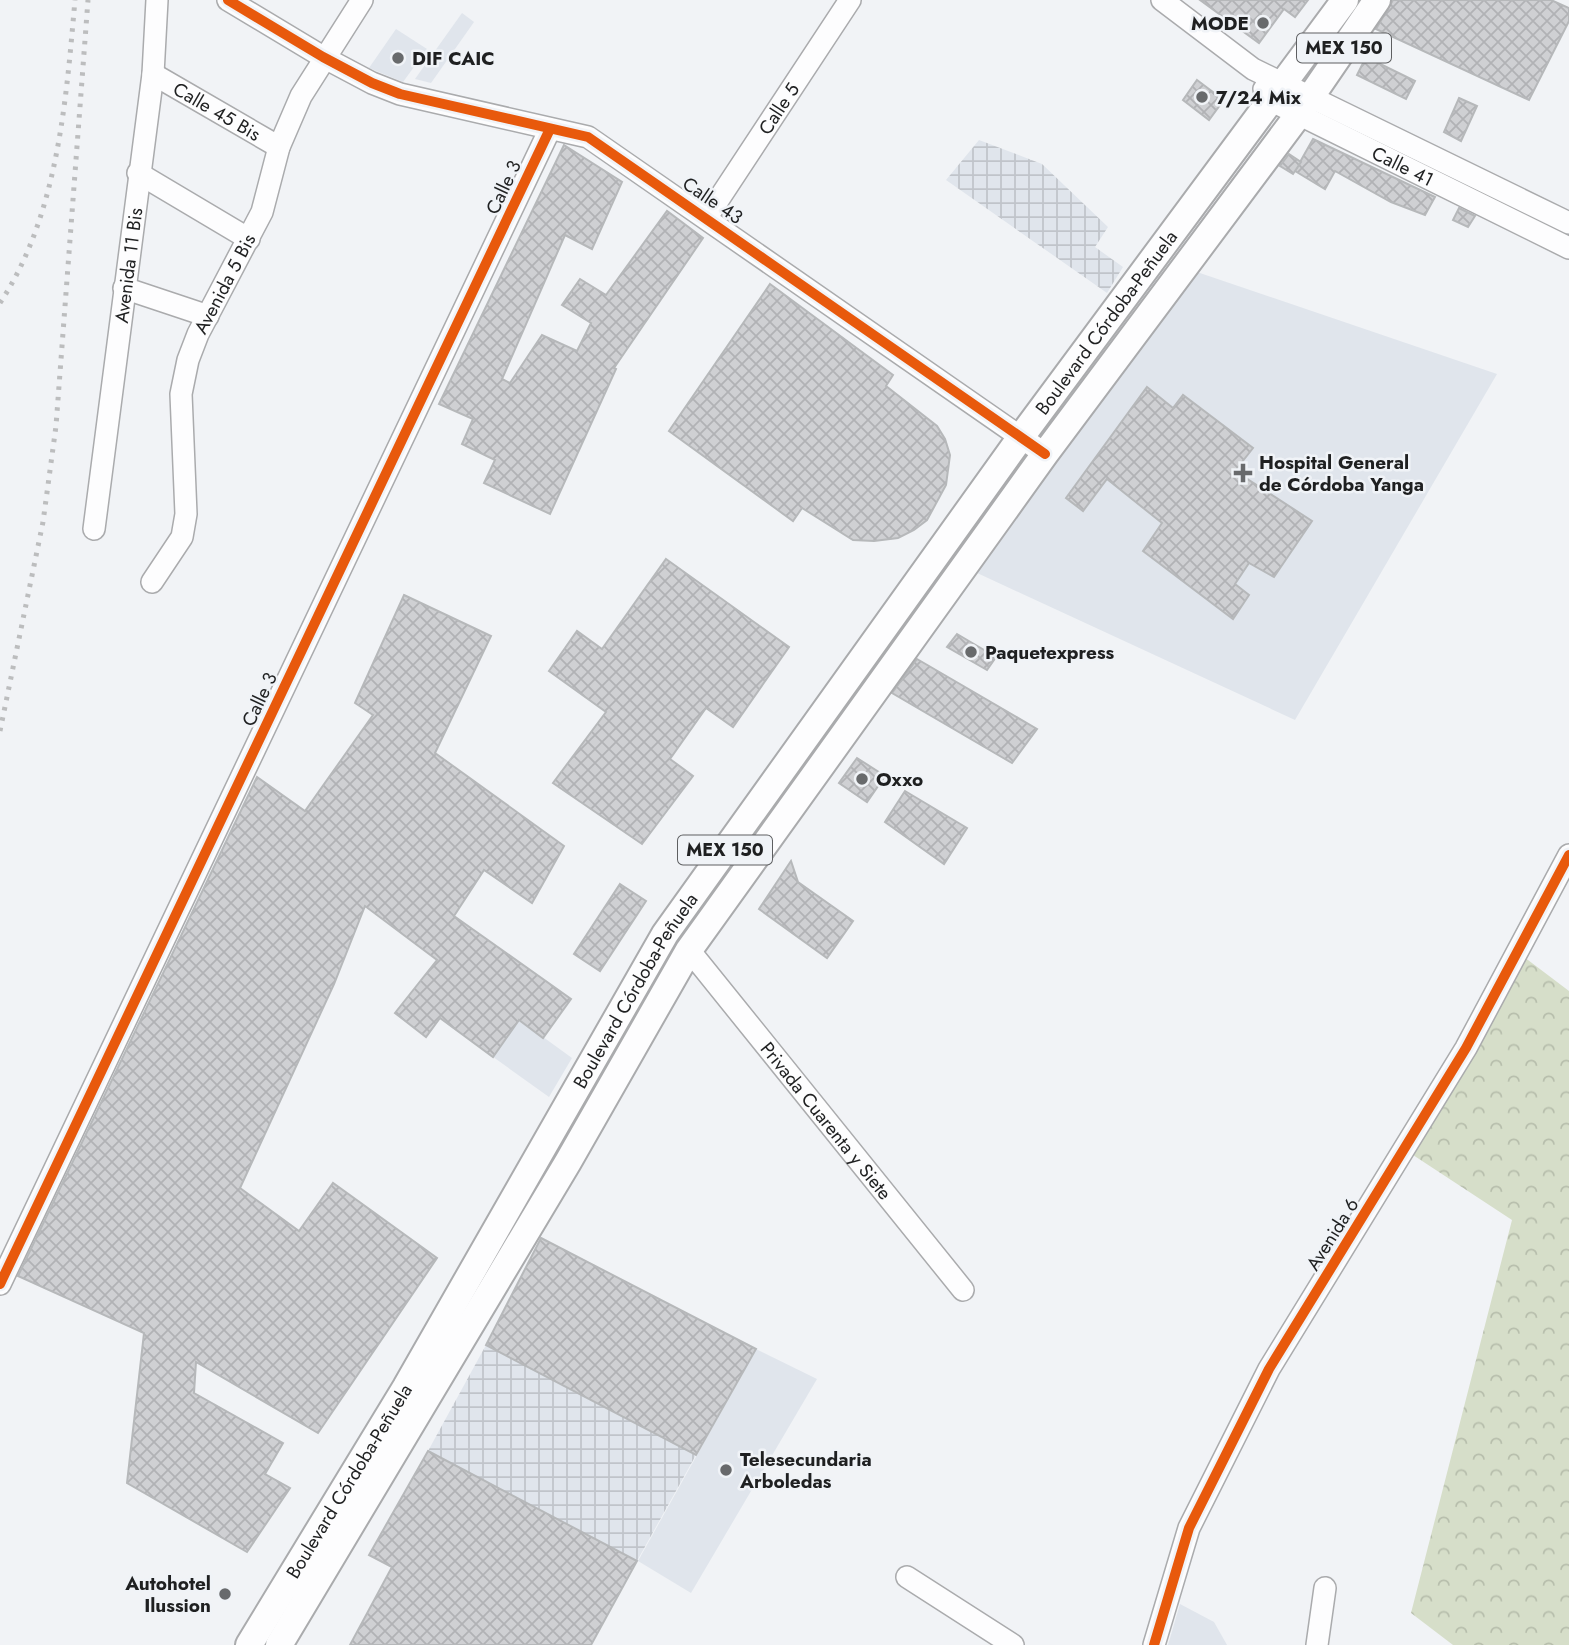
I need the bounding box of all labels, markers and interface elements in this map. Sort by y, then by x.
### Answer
place label: MODE [1191,10,1249,37]
marker: MODE [1255,15,1271,31]
road number: MEX 150 [1297,33,1391,62]
place label: DIF CAIC [412,45,495,72]
marker: DIF CAIC [390,50,406,66]
street label: Calle 45 Bis [168,75,266,148]
street label: Calle 5 [752,77,806,140]
place label: 7/24 Mix [1216,84,1302,111]
marker: 7/24 Mix [1194,89,1210,105]
street label: Calle 41 [1367,140,1438,193]
street label: Calle 3 [479,156,528,219]
street label: Calle 43 [677,170,748,231]
street label: Avenida 11 Bis [108,206,150,325]
street label: Boulevard Córdoba-Peñuela [1029,225,1184,420]
street label: Avenida 5 Bis [187,229,262,339]
place label: Hospital General de Córdoba Yanga [1259,449,1424,498]
marker: Hospital General de Córdoba Yanga [1233,463,1253,483]
place label: Paquetexpress [985,639,1115,666]
marker: Paquetexpress [963,644,979,660]
street label: Calle 3 [235,668,284,731]
place label: Oxxo [876,766,923,793]
marker: Oxxo [854,771,870,787]
road number: MEX 150 [678,836,772,864]
street label: Boulevard Córdoba-Peñuela [567,887,704,1093]
street label: Privada Cuarenta y Siete [754,1036,898,1206]
street label: Avenida 6 [1300,1193,1365,1276]
street label: Boulevard Córdoba-Peñuela [280,1379,419,1584]
place label: Telesecundaria Arboledas [739,1446,872,1495]
marker: Telesecundaria Arboledas [718,1462,734,1478]
place label: Autohotel Ilussion [124,1570,211,1619]
marker: Autohotel Ilussion [217,1586,233,1602]

